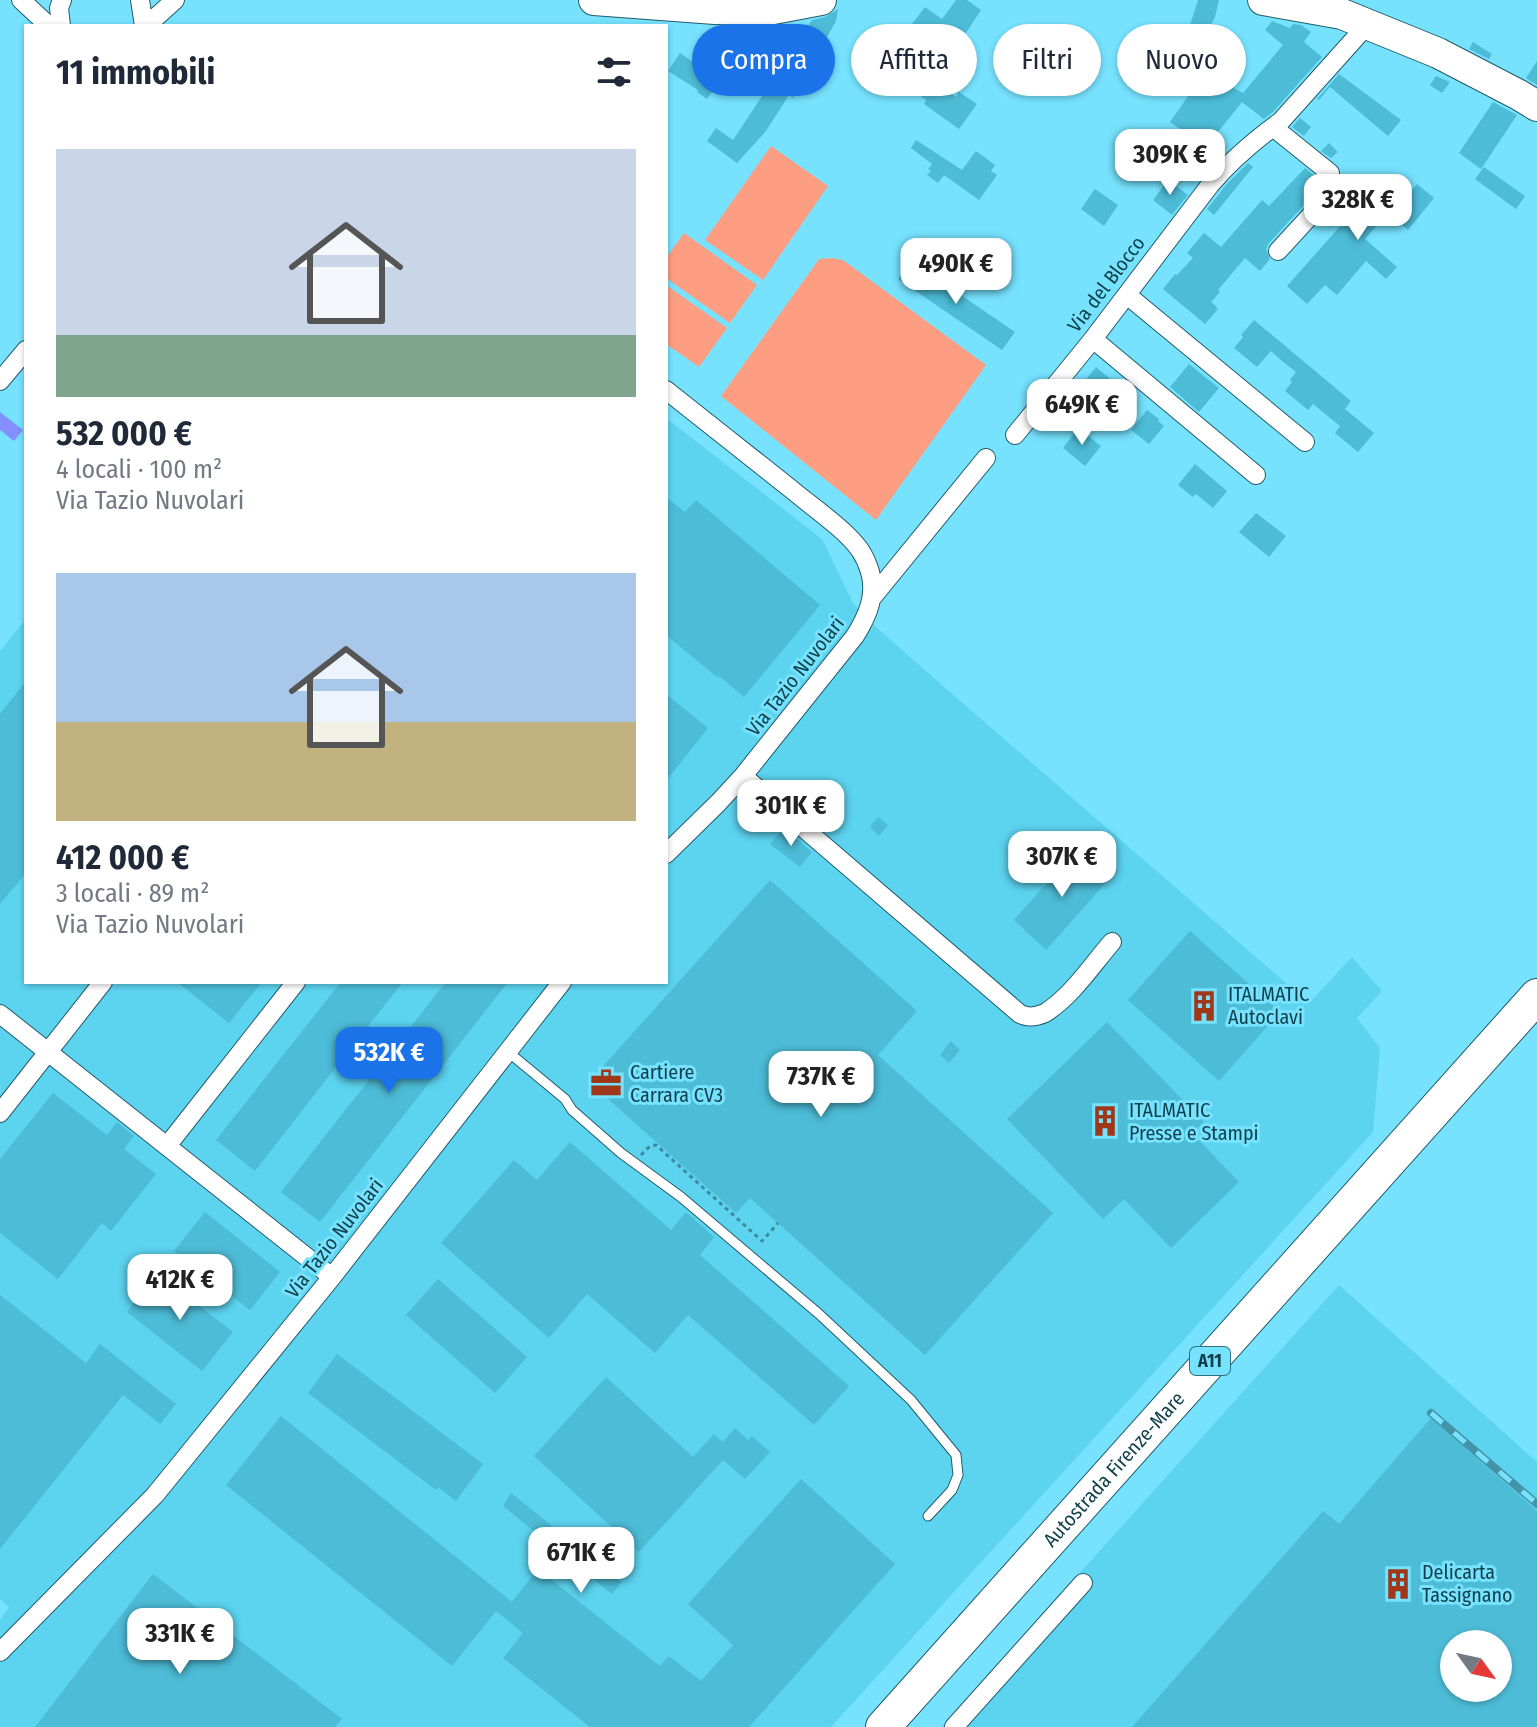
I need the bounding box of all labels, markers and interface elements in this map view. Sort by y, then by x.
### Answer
chip: Compra [692,24,835,96]
chip: Affitta [851,24,977,96]
chip: Filtri [993,24,1101,96]
chip: Nuovo [1117,24,1246,96]
icon: filters [592,50,636,94]
text: 11 immobili [56,52,215,93]
pin: 309K € [1105,129,1235,197]
text: 309K € [1133,139,1207,170]
pin: 328K € [1293,174,1423,242]
text: 328K € [1322,184,1394,215]
icon: home [274,201,418,345]
street label: Via del Blocco [1062,231,1150,337]
pin: 490K € [891,238,1021,306]
text: 490K € [919,248,993,279]
pin: 649K € [1017,379,1147,447]
text: 649K € [1045,389,1119,420]
text: 532 000 € [56,413,192,454]
text: 4 locali · 100 m² [56,454,222,485]
text: Via Tazio Nuvolari [56,485,244,516]
street label: Via Tazio Nuvolari [741,612,849,740]
icon: home [274,625,418,769]
pin: 301K € [726,780,856,848]
text: 301K € [755,790,827,821]
pin: 307K € [997,831,1127,899]
text: 412 000 € [56,837,189,878]
text: 307K € [1026,841,1098,872]
text: 3 locali · 89 m² [56,878,209,909]
text: Via Tazio Nuvolari [56,909,244,940]
place label: ITALMATIC Autoclavi [1228,982,1309,1029]
building icon: ITALMATIC Autoclavi [1187,989,1221,1023]
pin: 532K € [324,1027,454,1095]
text: 532K € [353,1037,425,1068]
pin: 737K € [756,1051,886,1119]
place label: Cartiere Carrara CV3 [630,1060,723,1107]
text: 737K € [787,1061,855,1092]
office icon: Cartiere Carrara CV3 [589,1066,623,1100]
place label: ITALMATIC Presse e Stampi [1129,1098,1259,1145]
building icon: ITALMATIC Presse e Stampi [1088,1104,1122,1138]
street label: Via Tazio Nuvolari [280,1174,388,1302]
pin: 412K € [115,1254,245,1322]
text: 412K € [145,1264,215,1295]
road number: A11 [1190,1347,1230,1375]
street label: Autostrada Firenze-Mare [1038,1387,1189,1552]
pin: 671K € [516,1527,646,1595]
text: 671K € [546,1537,616,1568]
place label: Delicarta Tassignano [1422,1560,1513,1607]
building icon: Delicarta Tassignano [1381,1567,1415,1601]
pin: 331K € [115,1608,245,1676]
text: 331K € [145,1618,215,1649]
north arrow [1440,1630,1512,1702]
map controls [1440,1630,1512,1702]

